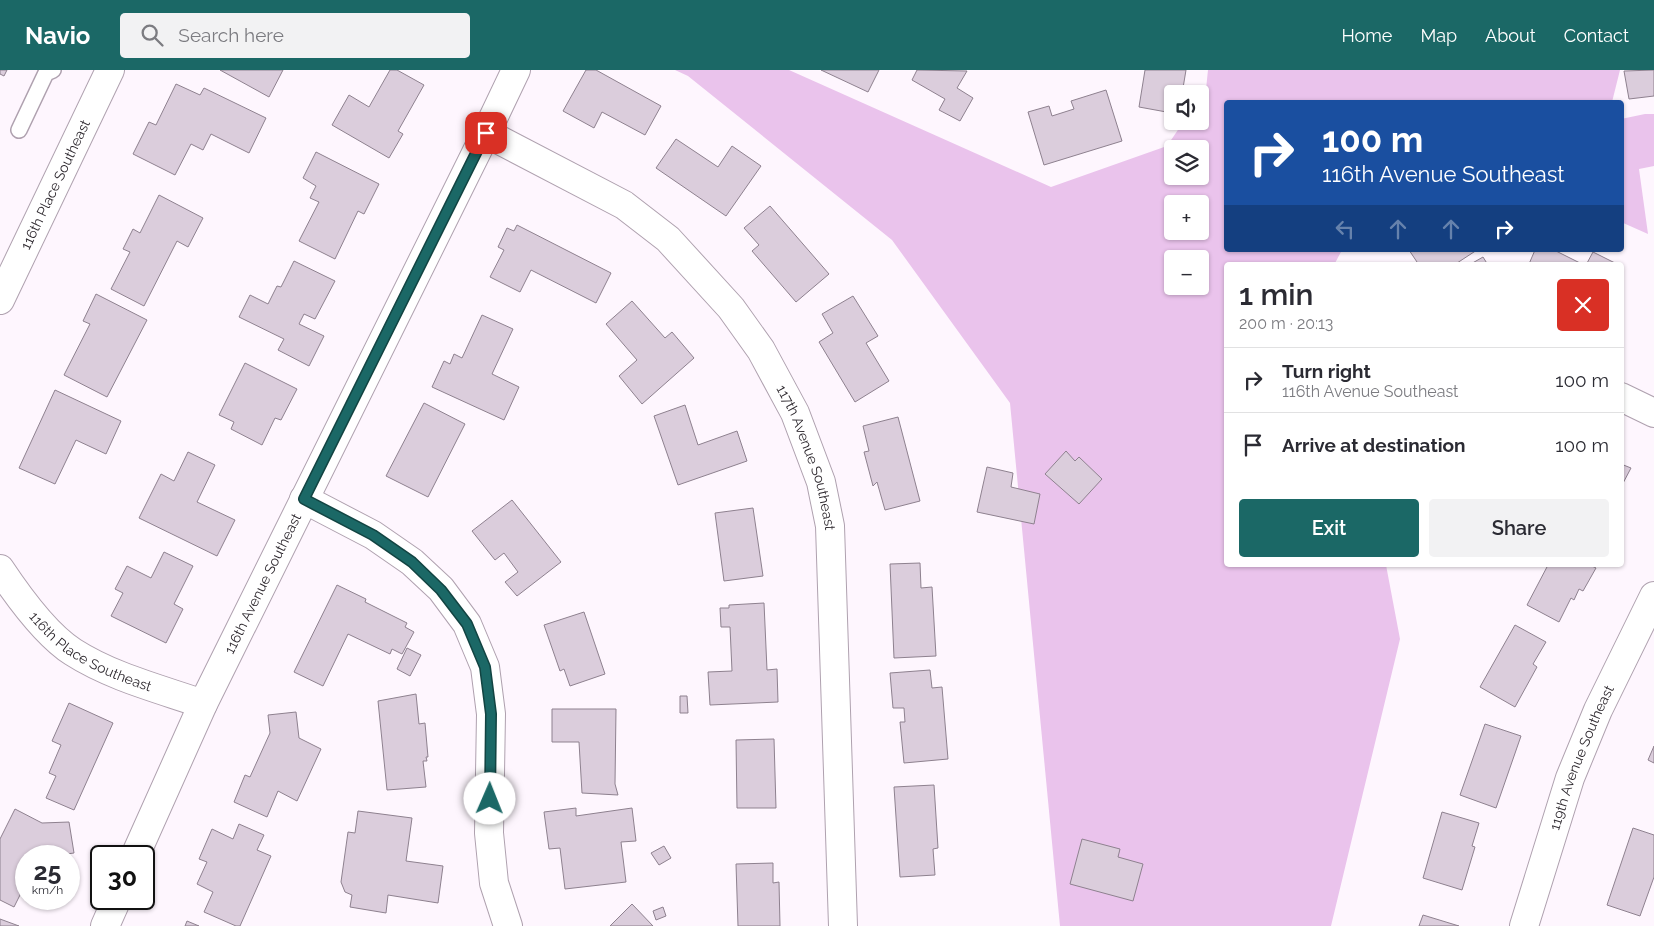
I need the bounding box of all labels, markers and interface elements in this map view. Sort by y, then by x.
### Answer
search box [120,13,470,58]
text: Navio [25,21,90,50]
icon: search [138,21,166,49]
text: Search here [178,24,284,46]
text: Home [1341,25,1392,46]
text: Map [1420,25,1457,46]
text: About [1485,25,1536,46]
text: Contact [1564,25,1629,46]
map controls [1164,85,1209,295]
button: sound [1164,85,1209,130]
pin [465,112,507,154]
street label: 116th Place Southeast [17,117,93,252]
icon: arrive [472,119,500,147]
text: 100 m [1322,119,1423,160]
icon: right [1239,120,1304,185]
button: layers [1164,140,1209,185]
text: 116th Avenue Southeast [1322,161,1565,187]
button: + [1164,195,1209,240]
icon: left [1331,215,1359,243]
icon: ahead [1384,215,1412,243]
icon: ahead [1437,215,1465,243]
icon: right [1490,215,1518,243]
button: − [1164,250,1209,295]
text: 1 min [1239,277,1314,312]
button: close [1557,279,1609,331]
text: 200 m · 20:13 [1239,314,1333,333]
text: Turn right [1282,360,1371,382]
icon: right [1239,366,1267,394]
text: 100 m [1555,369,1609,391]
street label: 117th Avenue Southeast [773,382,838,531]
text: 116th Avenue Southeast [1282,382,1458,401]
icon: arrive [1239,431,1267,459]
text: Arrive at destination [1282,434,1466,456]
text: 100 m [1555,434,1609,456]
button: Exit [1239,499,1419,557]
button: Share [1429,499,1609,557]
street label: 116th Avenue Southeast [221,510,304,656]
street label: 116th Place Southeast [26,608,154,695]
street label: 119th Avenue Southeast [1546,682,1617,832]
position arrow [463,772,515,824]
speed limit sign: 30 [90,845,155,910]
text: 25 [34,856,61,886]
text: km/h [32,883,63,897]

